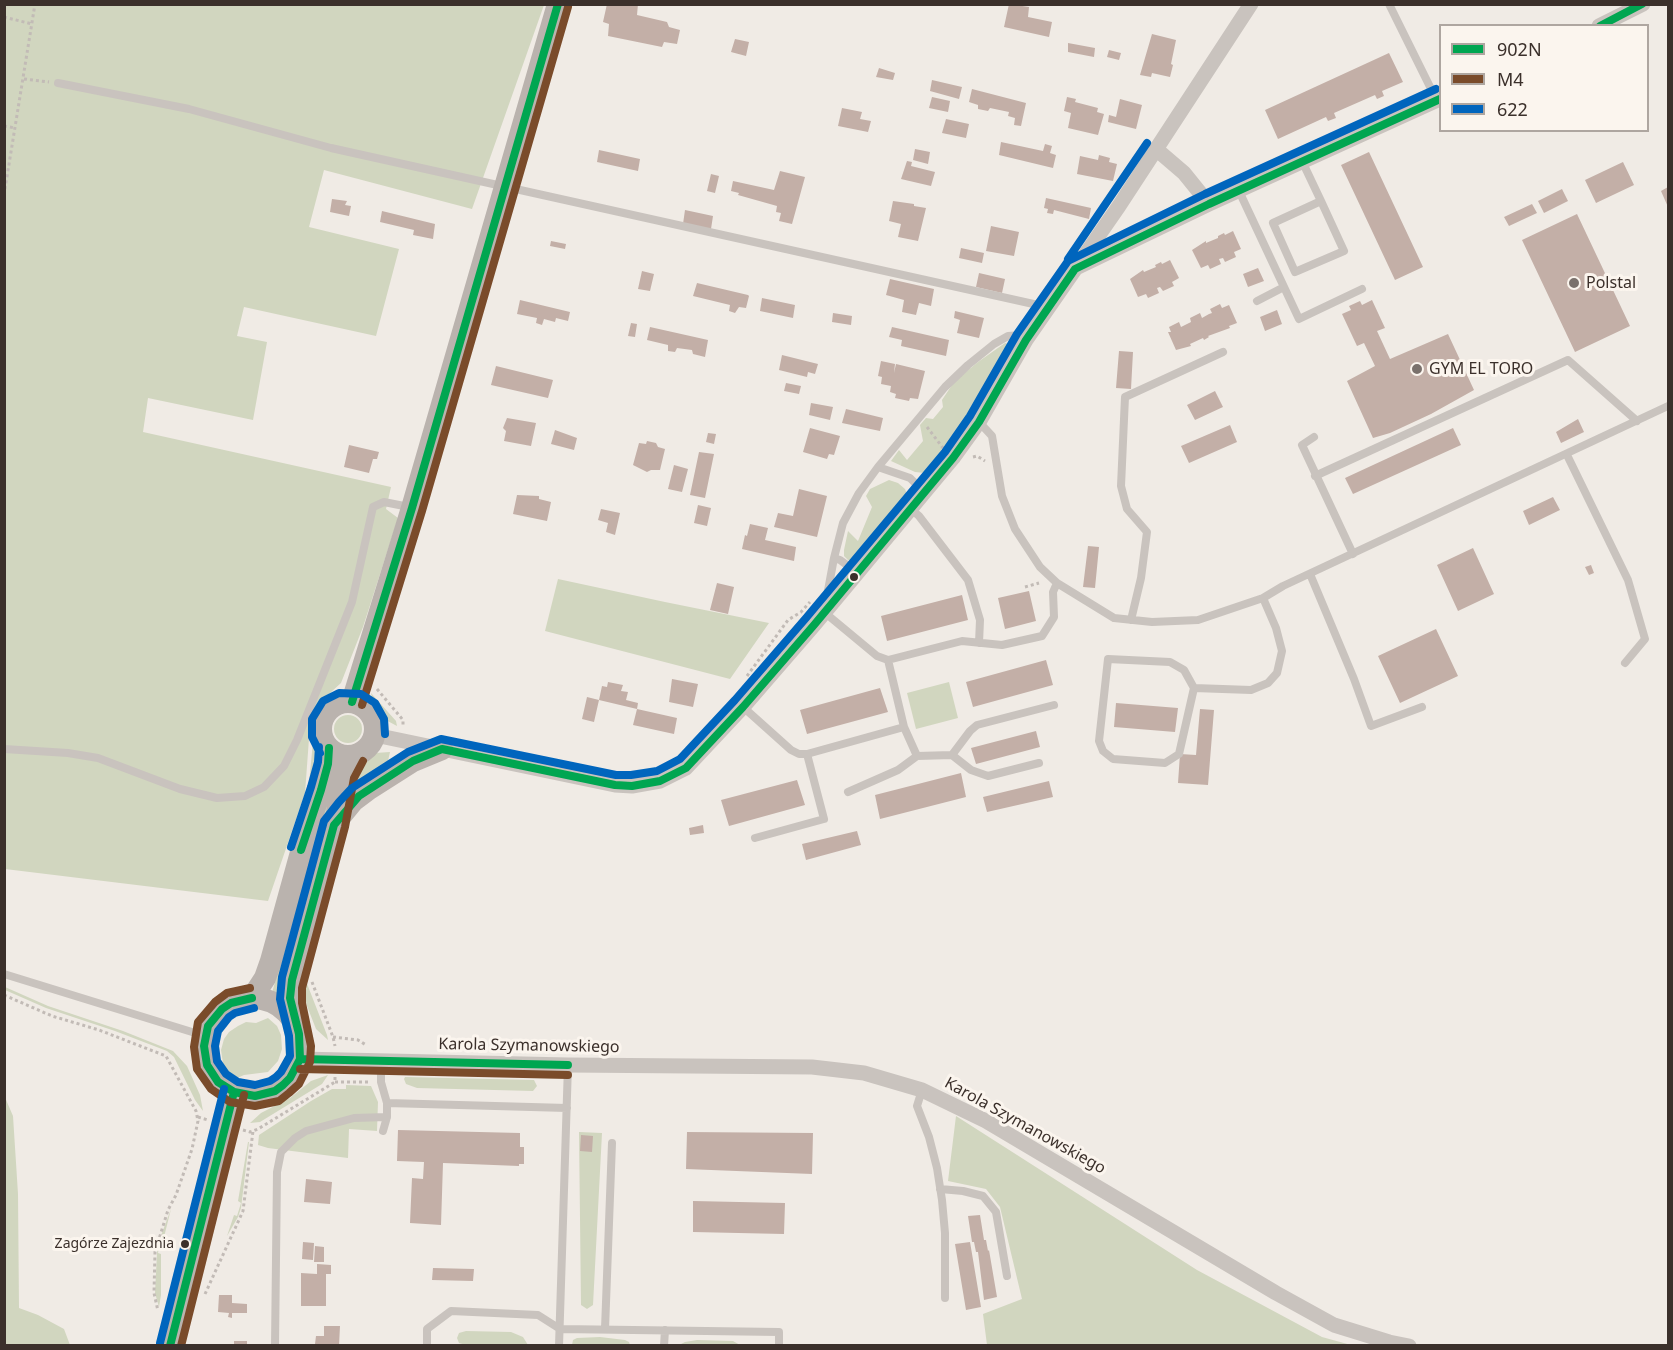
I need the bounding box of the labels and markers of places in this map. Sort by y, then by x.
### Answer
place label: Polstal [1586,273,1636,293]
marker: Polstal [1567,276,1581,290]
place label: GYM EL TORO [1429,359,1533,379]
marker: GYM EL TORO [1410,362,1424,376]
unlabelled marker [848,571,860,583]
place label: Zagórze Zajezdnia [55,1236,174,1252]
marker: Zagórze Zajezdnia [179,1238,191,1250]

